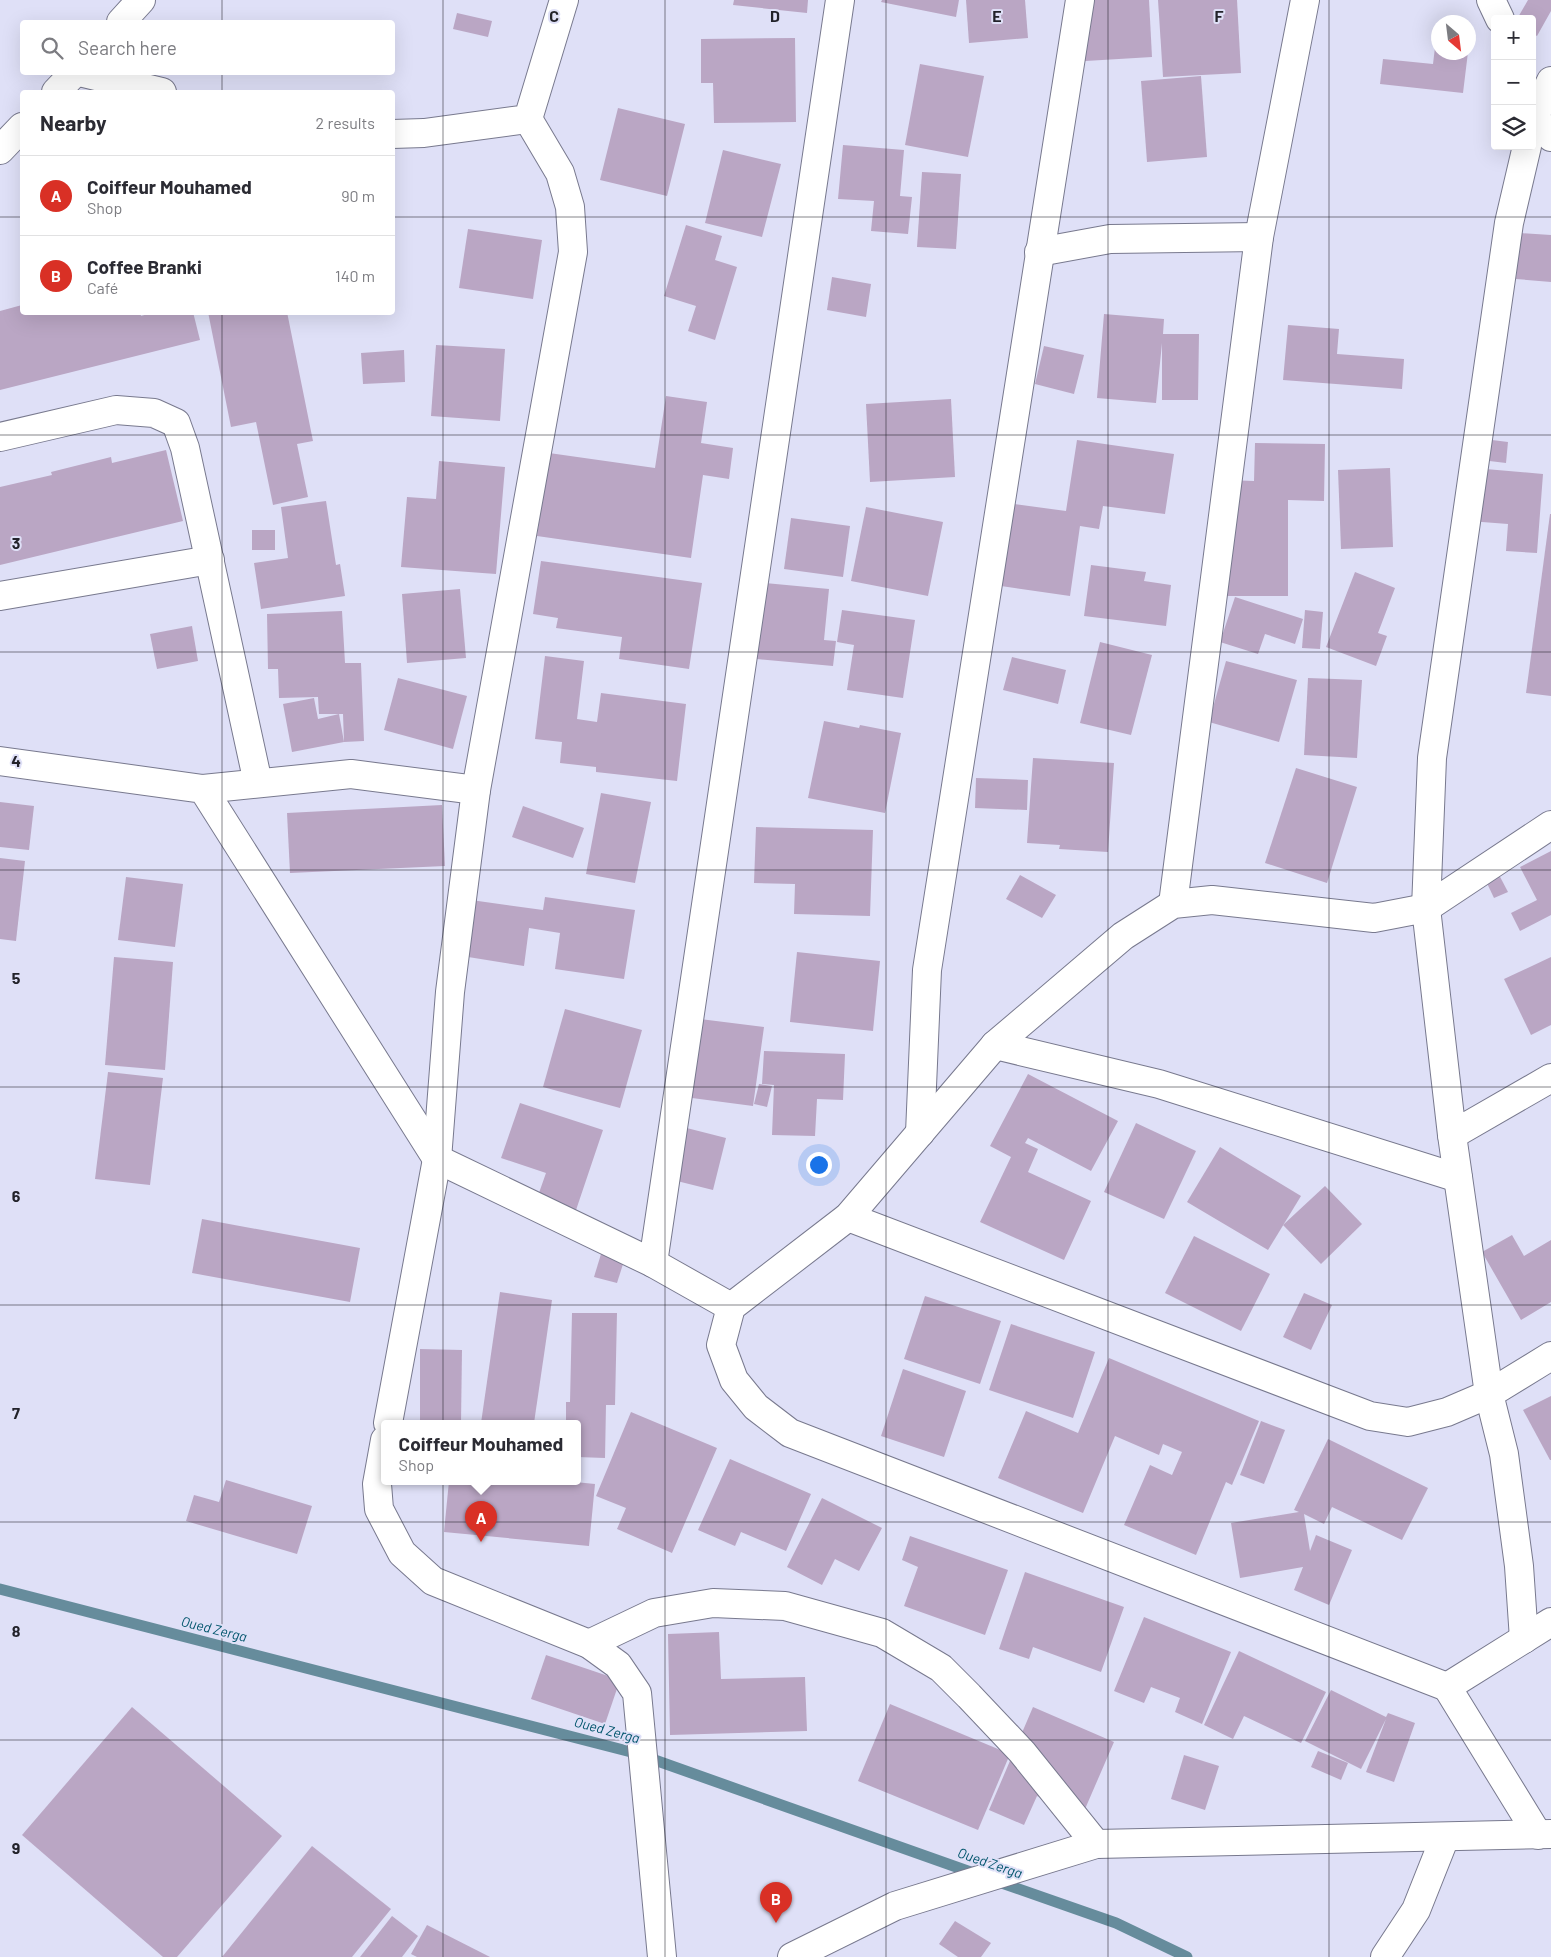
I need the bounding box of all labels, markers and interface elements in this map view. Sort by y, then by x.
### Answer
text: C [549,6,559,25]
text: D [770,6,780,25]
text: E [992,6,1002,25]
text: F [1215,6,1224,25]
north arrow [1431,15,1476,60]
map controls [1491,15,1536,150]
button: + [1491,15,1536,60]
search box [20,20,395,75]
icon: search [38,34,66,62]
text: Search here [78,36,177,59]
button: − [1491,60,1536,105]
button: layers [1491,105,1536,150]
text: Nearby [40,110,106,135]
text: 2 results [316,113,375,132]
text: Coiffeur Mouhamed [87,175,252,198]
text: A [51,186,61,205]
text: 90 m [341,186,375,205]
text: Shop [87,198,122,217]
text: Coffee Branki [87,255,202,278]
text: B [51,266,61,285]
text: 140 m [335,266,375,285]
text: Café [87,278,118,297]
text: 3 [12,533,20,552]
text: 4 [11,751,21,770]
text: 5 [12,968,21,987]
your location [806,1152,832,1178]
text: 6 [12,1186,21,1205]
text: 7 [12,1403,20,1422]
popup [381,1420,581,1485]
text: Coiffeur Mouhamed [399,1432,563,1455]
text: Shop [399,1455,434,1474]
pin: A [465,1501,497,1542]
water label: Oued Zerga [179,1612,249,1645]
text: 8 [12,1621,21,1640]
water label: Oued Zerga [572,1713,642,1746]
text: 9 [12,1838,20,1857]
water label: Oued Zerga [956,1844,1025,1882]
pin: B [760,1882,792,1923]

